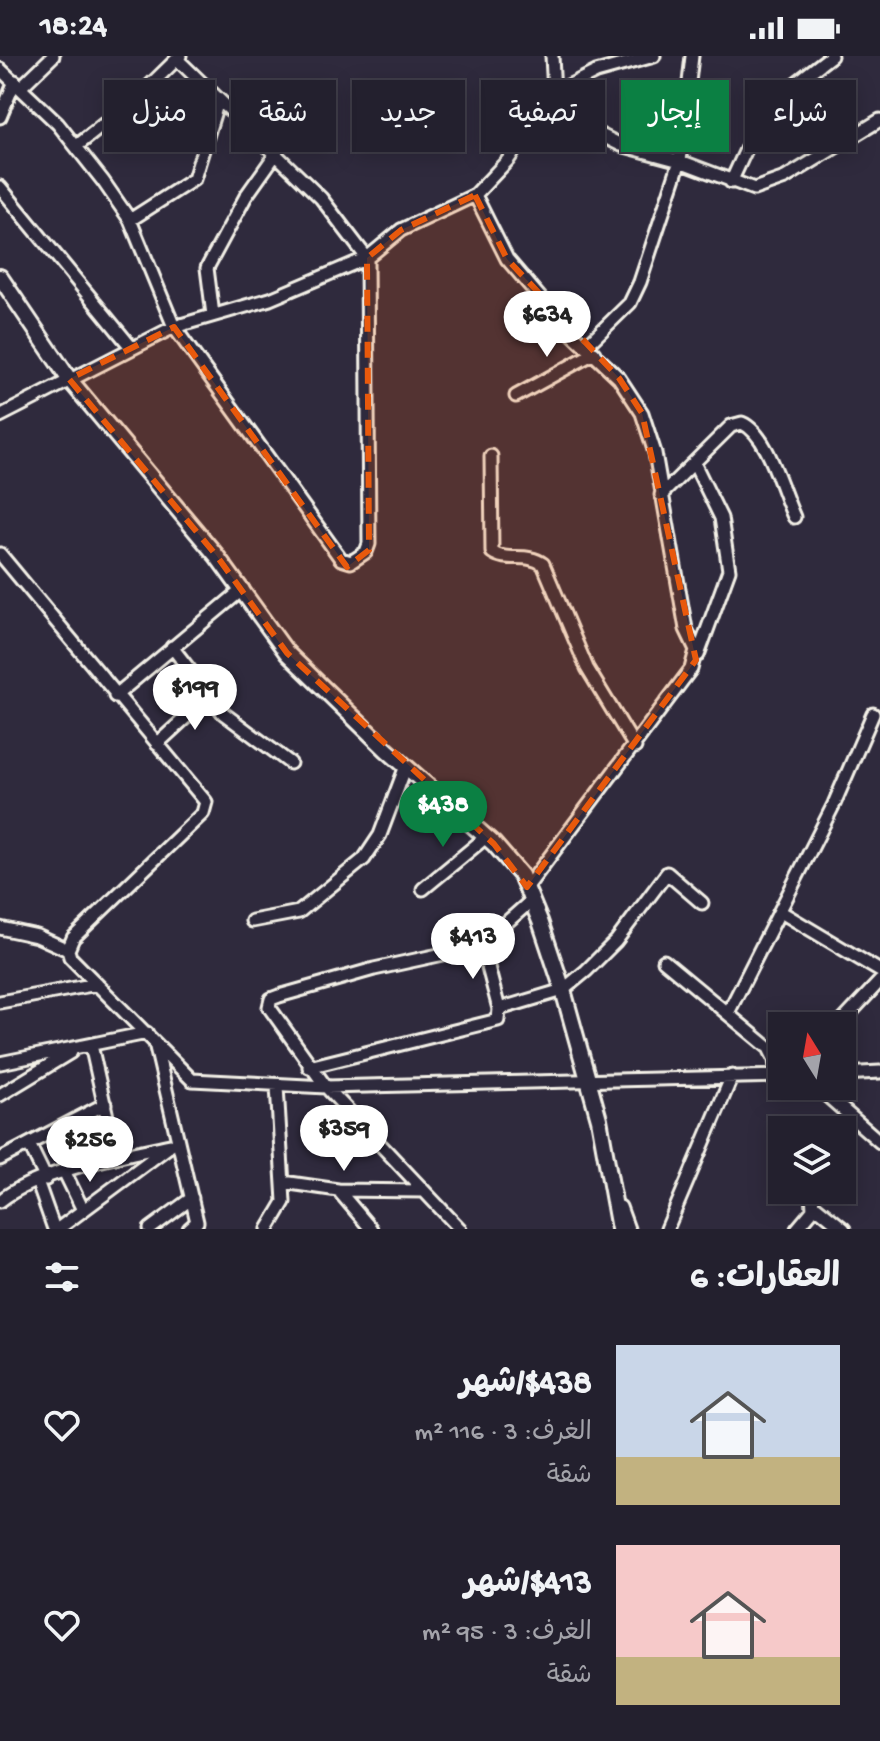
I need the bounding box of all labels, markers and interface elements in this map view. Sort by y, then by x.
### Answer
text: 18:24 [40,11,107,46]
chip: منزل [104,80,215,152]
chip: شقة [231,80,336,152]
chip: جديد [352,80,465,152]
chip: تصفية [481,80,605,152]
chip: إيجار [621,80,729,152]
chip: شراء [745,80,856,152]
pin: $634 [500,291,594,359]
text: $634 [522,301,572,332]
pin: $199 [148,664,242,732]
text: $199 [171,674,219,705]
pin: $438 [396,781,490,849]
text: $438 [417,791,469,822]
pin: $413 [426,913,520,981]
text: $413 [449,923,497,954]
north arrow [768,1012,856,1100]
map controls [768,1012,856,1204]
pin: $359 [297,1105,391,1173]
text: $359 [318,1115,370,1146]
pin: $256 [43,1116,137,1184]
button: layers [768,1116,856,1204]
text: $256 [64,1126,116,1157]
icon: filters [40,1255,84,1299]
text: العقارات: 6 [690,1260,840,1300]
text: $438/شهر [460,1365,592,1405]
icon: home [680,1377,776,1473]
icon: heart [40,1403,84,1447]
text: الغرف: 3 · 116 m² [415,1419,592,1450]
text: شقة [547,1462,592,1493]
text: $413/شهر [465,1565,592,1605]
icon: home [680,1577,776,1673]
icon: heart [40,1603,84,1647]
text: الغرف: 3 · 95 m² [422,1619,592,1650]
text: شقة [547,1662,592,1693]

